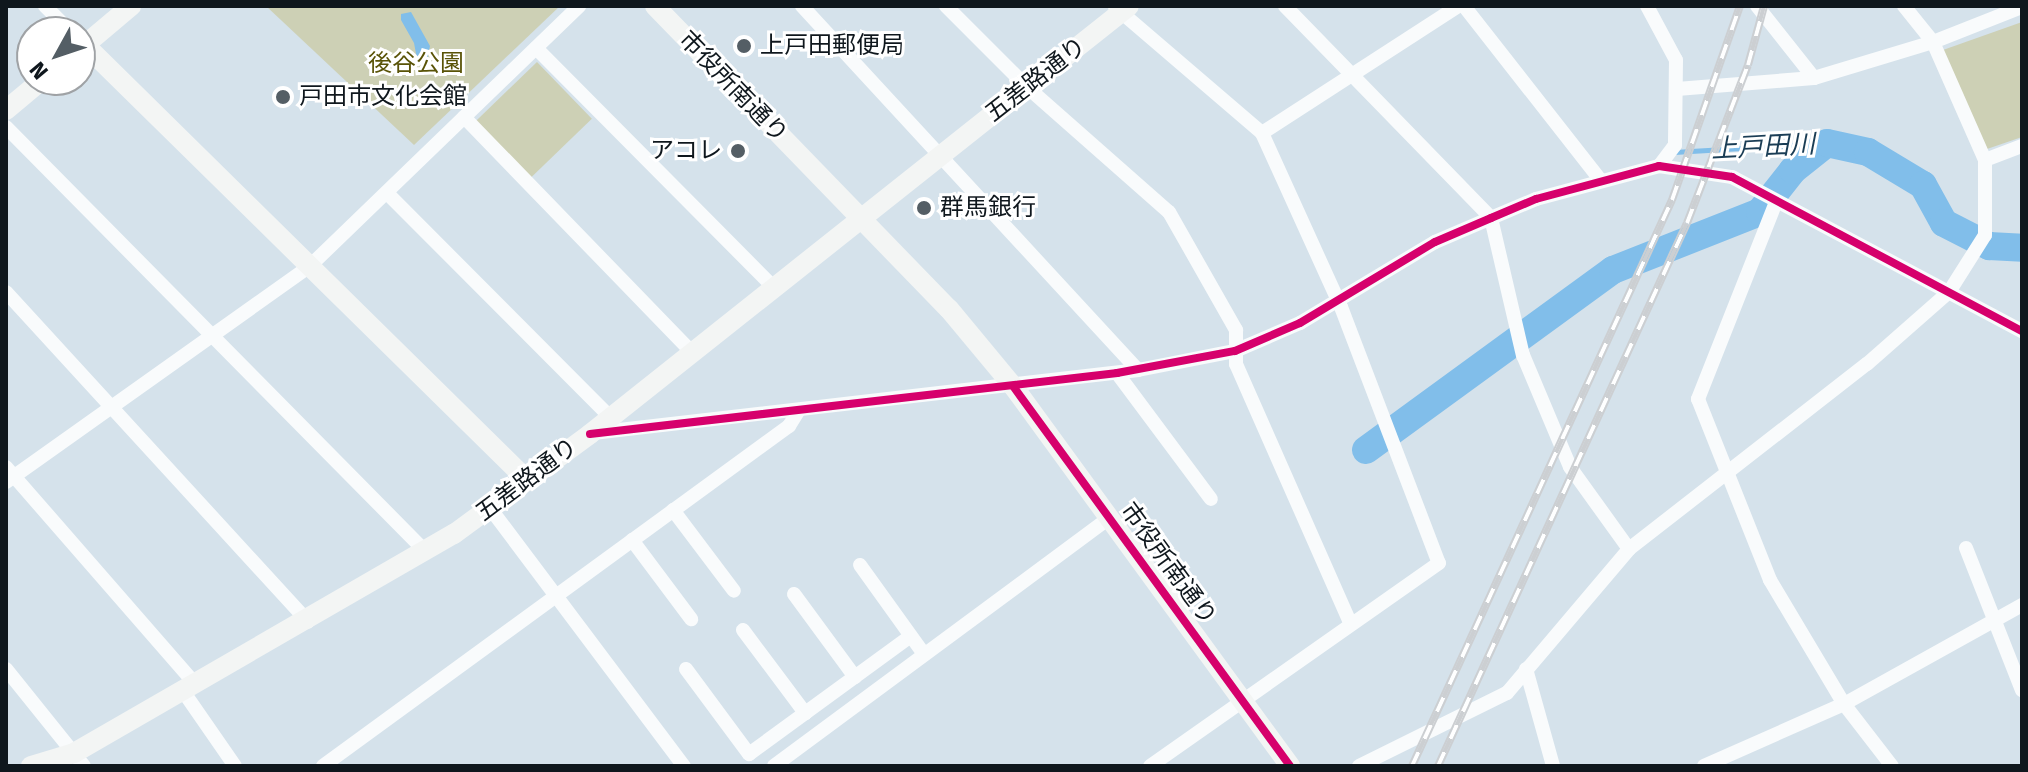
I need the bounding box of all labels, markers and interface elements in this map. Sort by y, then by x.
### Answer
north arrow [16,16,96,96]
street label: 市役所南通り [673,25,793,149]
place label: 上戸田郵便局 [760,32,904,60]
street label: 五差路通り [980,32,1092,128]
marker: 上戸田郵便局 [735,37,753,55]
park label: 後谷公園 [368,50,464,78]
text: N [24,56,54,85]
place label: 戸田市文化会館 [299,83,467,111]
marker: 戸田市文化会館 [274,88,292,106]
water label: 上戸田川 [1710,129,1816,165]
place label: アコレ [650,137,722,165]
marker: アコレ [729,142,747,160]
place label: 群馬銀行 [940,194,1036,222]
marker: 群馬銀行 [915,199,933,217]
street label: 五差路通り [470,432,584,528]
street label: 市役所南通り [1114,497,1222,631]

